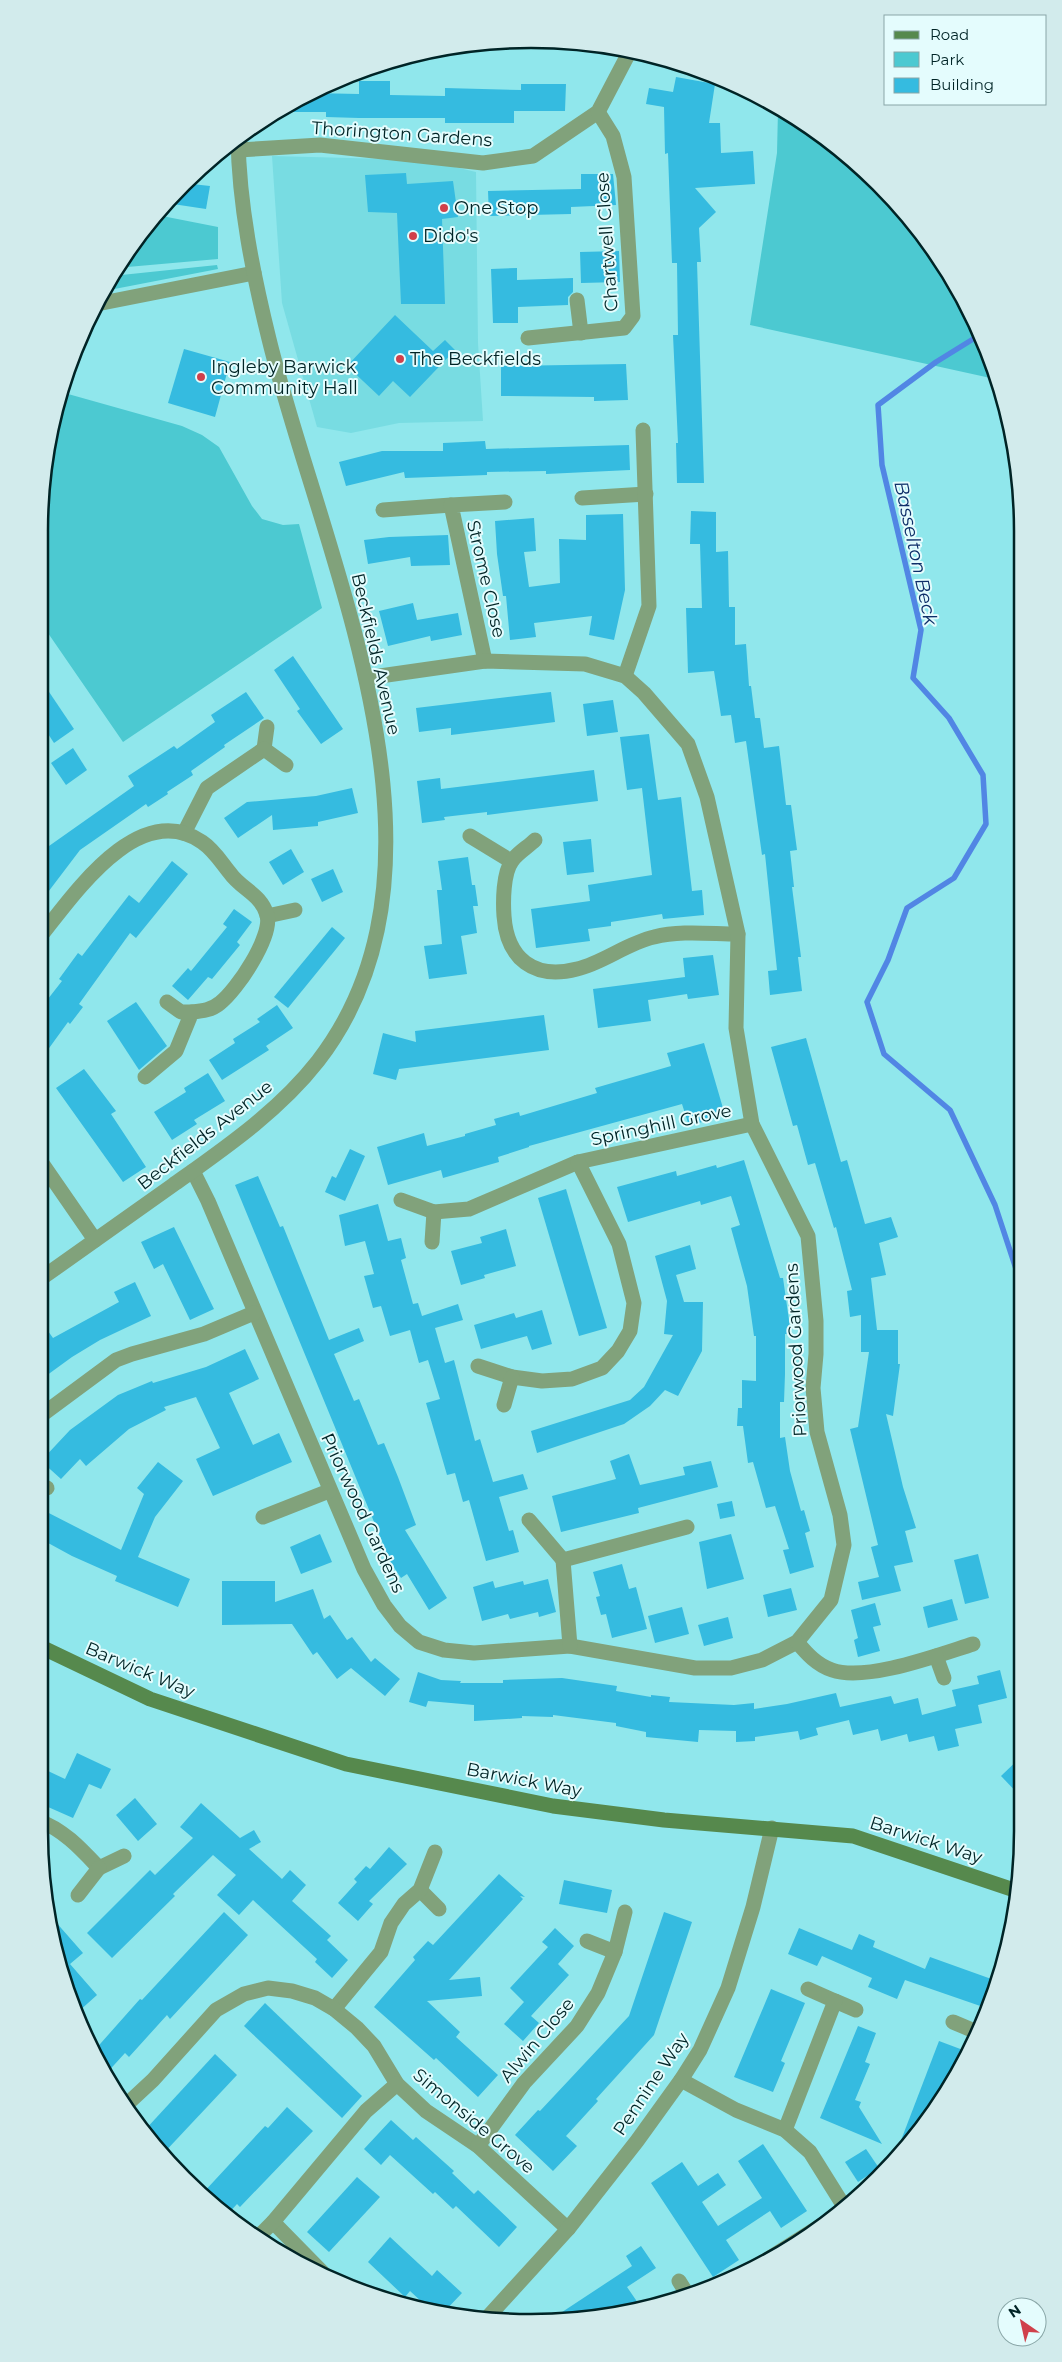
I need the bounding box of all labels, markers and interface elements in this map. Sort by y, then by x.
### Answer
legend [884,15,1047,105]
text: Road [930,25,969,44]
text: Park [930,50,964,69]
text: Building [930,75,994,94]
street label: Thorington Gardens [311,117,493,151]
street label: Chartwell Close [591,172,623,312]
place label: One Stop [454,197,538,219]
marker: One Stop [438,202,450,214]
place label: Dido's [423,225,479,247]
marker: Dido's [407,230,419,242]
place label: The Beckfields [410,348,541,370]
marker: The Beckfields [394,353,406,365]
place label: Ingleby Barwick Community Hall [211,356,358,399]
marker: Ingleby Barwick Community Hall [195,371,207,383]
water label: Basselton Beck [889,479,943,628]
street label: Strome Close [462,518,510,640]
street label: Beckfields Avenue [347,571,405,737]
street label: Beckfields Avenue [133,1075,277,1195]
street label: Springhill Grove [589,1099,734,1151]
street label: Priorwood Gardens [780,1262,812,1437]
street label: Priorwood Gardens [316,1430,410,1597]
street label: Barwick Way [82,1637,198,1703]
street label: Barwick Way [465,1758,584,1802]
street label: Barwick Way [867,1811,985,1869]
street label: Alwin Close [495,1993,579,2087]
street label: Pennine Way [608,2028,694,2140]
street label: Simonside Grove [409,2064,539,2178]
north arrow [997,2297,1047,2347]
text: N [1005,2301,1024,2322]

